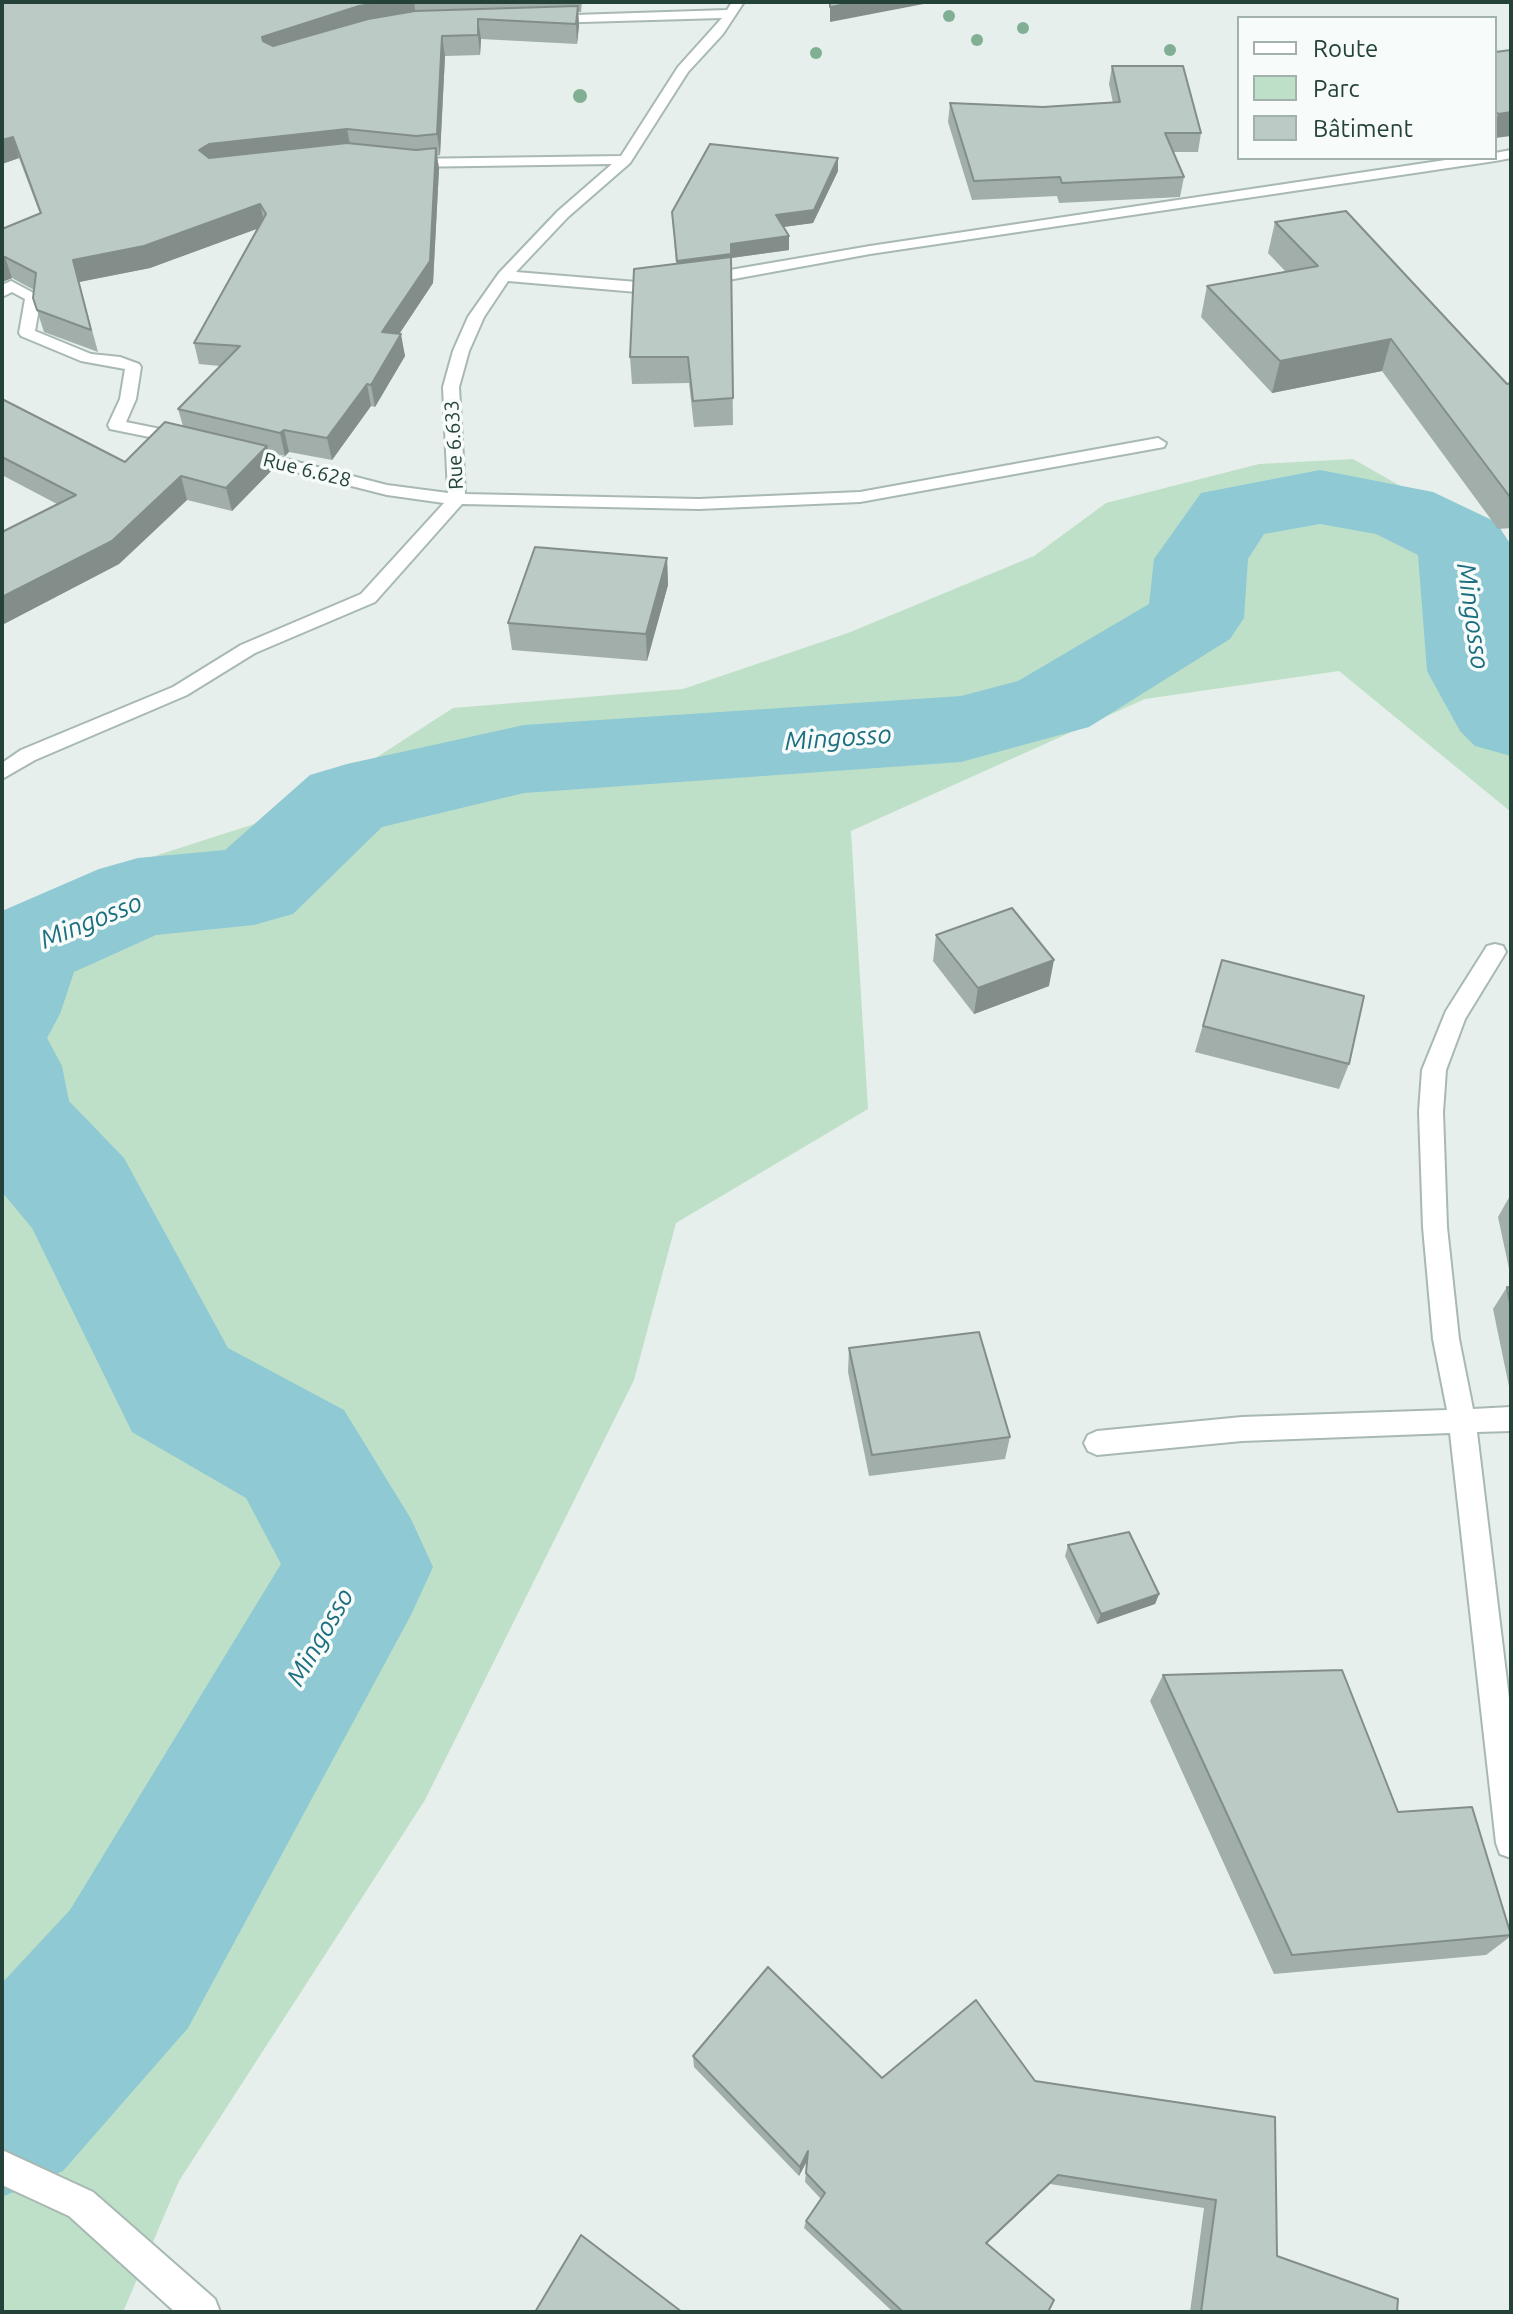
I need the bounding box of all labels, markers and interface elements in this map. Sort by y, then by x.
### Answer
legend [1237,16,1497,160]
text: Route [1313,35,1378,62]
text: Parc [1313,75,1360,102]
text: Bâtiment [1313,115,1413,142]
street label: Rue 6.633 [440,400,468,490]
street label: Rue 6.628 [261,448,353,492]
water label: Mingosso [1450,561,1496,671]
water label: Mingosso [784,719,892,757]
water label: Mingosso [36,886,146,956]
water label: Mingosso [280,1583,360,1691]

